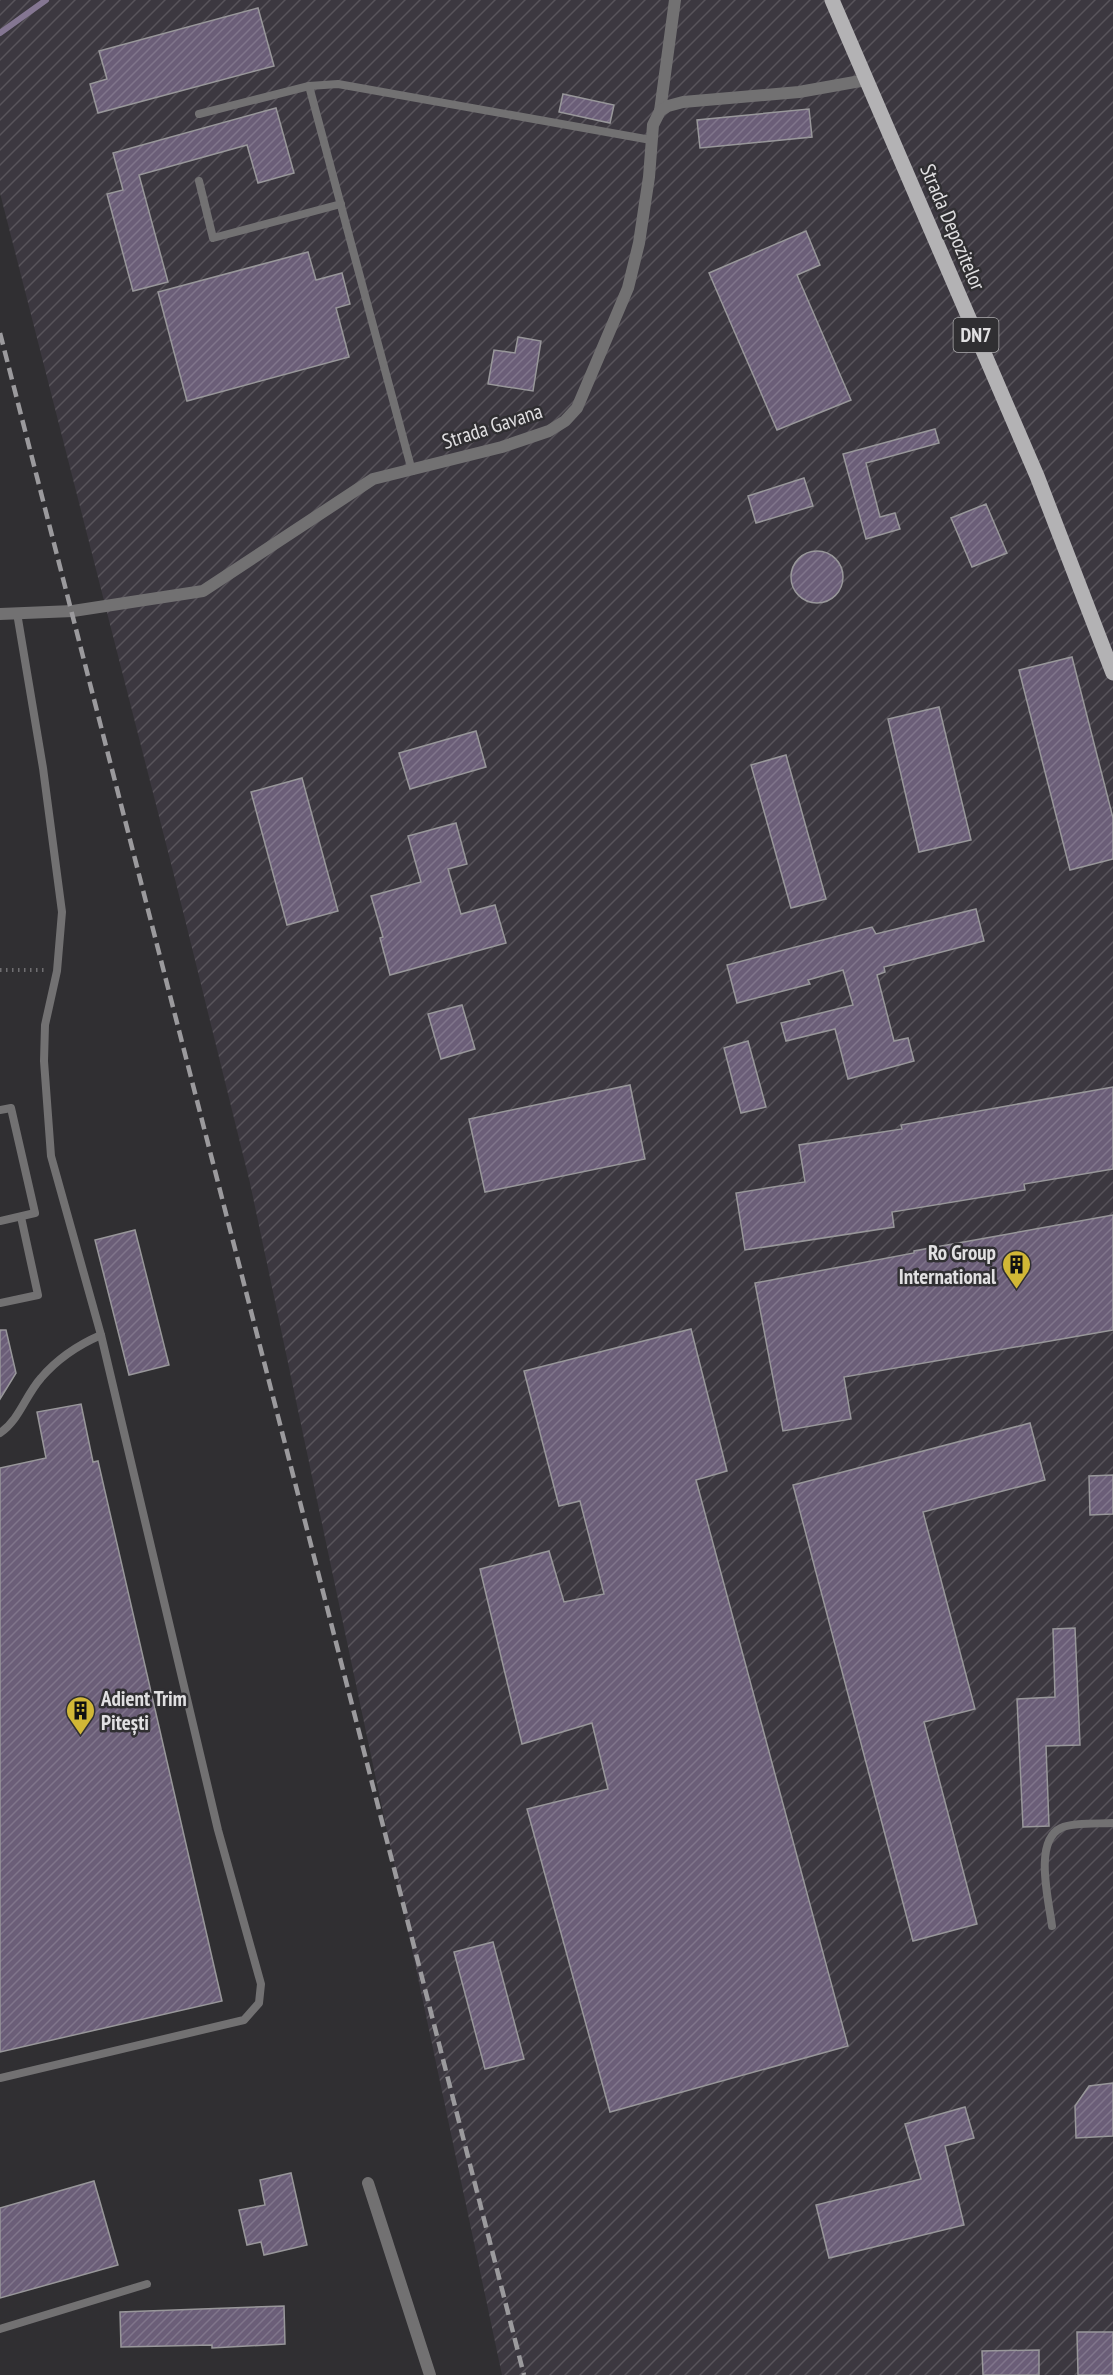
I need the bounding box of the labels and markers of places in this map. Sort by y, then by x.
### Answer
place label: Ro Group International [899,1239,997,1290]
building icon: Ro Group International [1001,1248,1033,1290]
place label: Adient Trim Pitești [100,1685,187,1736]
building icon: Adient Trim Pitești [64,1694,96,1736]

